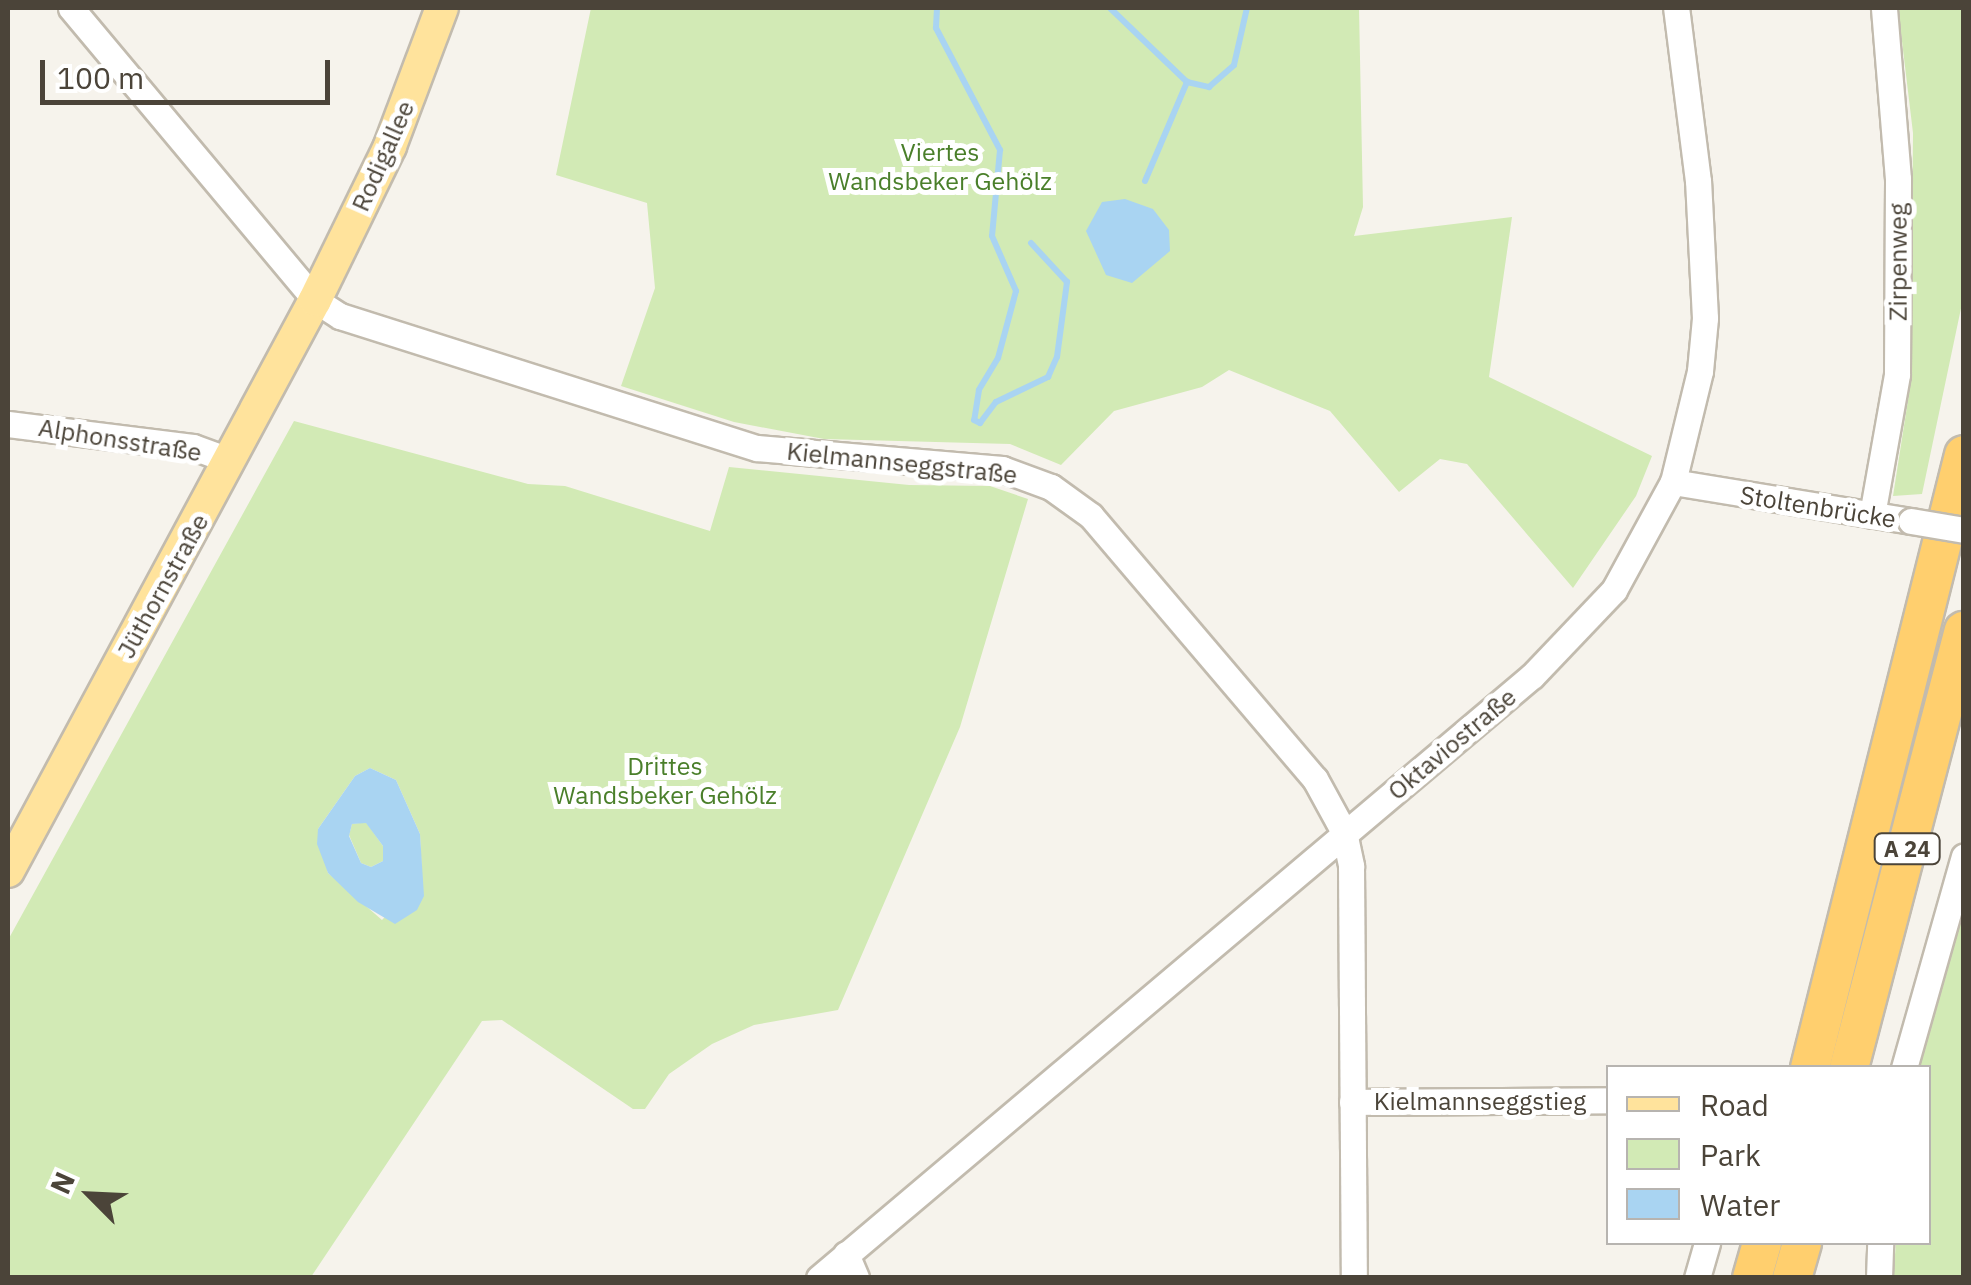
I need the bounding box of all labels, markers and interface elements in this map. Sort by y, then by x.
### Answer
scale bar [45,40,335,102]
text: 100 m [57,58,144,97]
street label: Rodigallee [345,96,421,216]
park label: Viertes Wandsbeker Gehölz [828,138,1052,197]
street label: Zirpenweg [1883,203,1913,321]
street label: Alphonsstraße [36,412,204,468]
street label: Kielmannseggstraße [785,436,1019,490]
street label: Stoltenbrücke [1738,480,1898,534]
street label: Jüthornstraße [111,509,215,663]
street label: Oktaviostraße [1382,682,1522,806]
park label: Drittes Wandsbeker Gehölz [553,752,777,811]
road number: A 24 [1872,832,1942,866]
legend [1606,1065,1931,1245]
text: Road [1700,1085,1769,1124]
street label: Kielmannseggstieg [1374,1086,1586,1116]
text: Park [1700,1135,1761,1174]
north arrow [40,1145,140,1245]
text: N [41,1166,83,1199]
text: Water [1700,1185,1780,1224]

